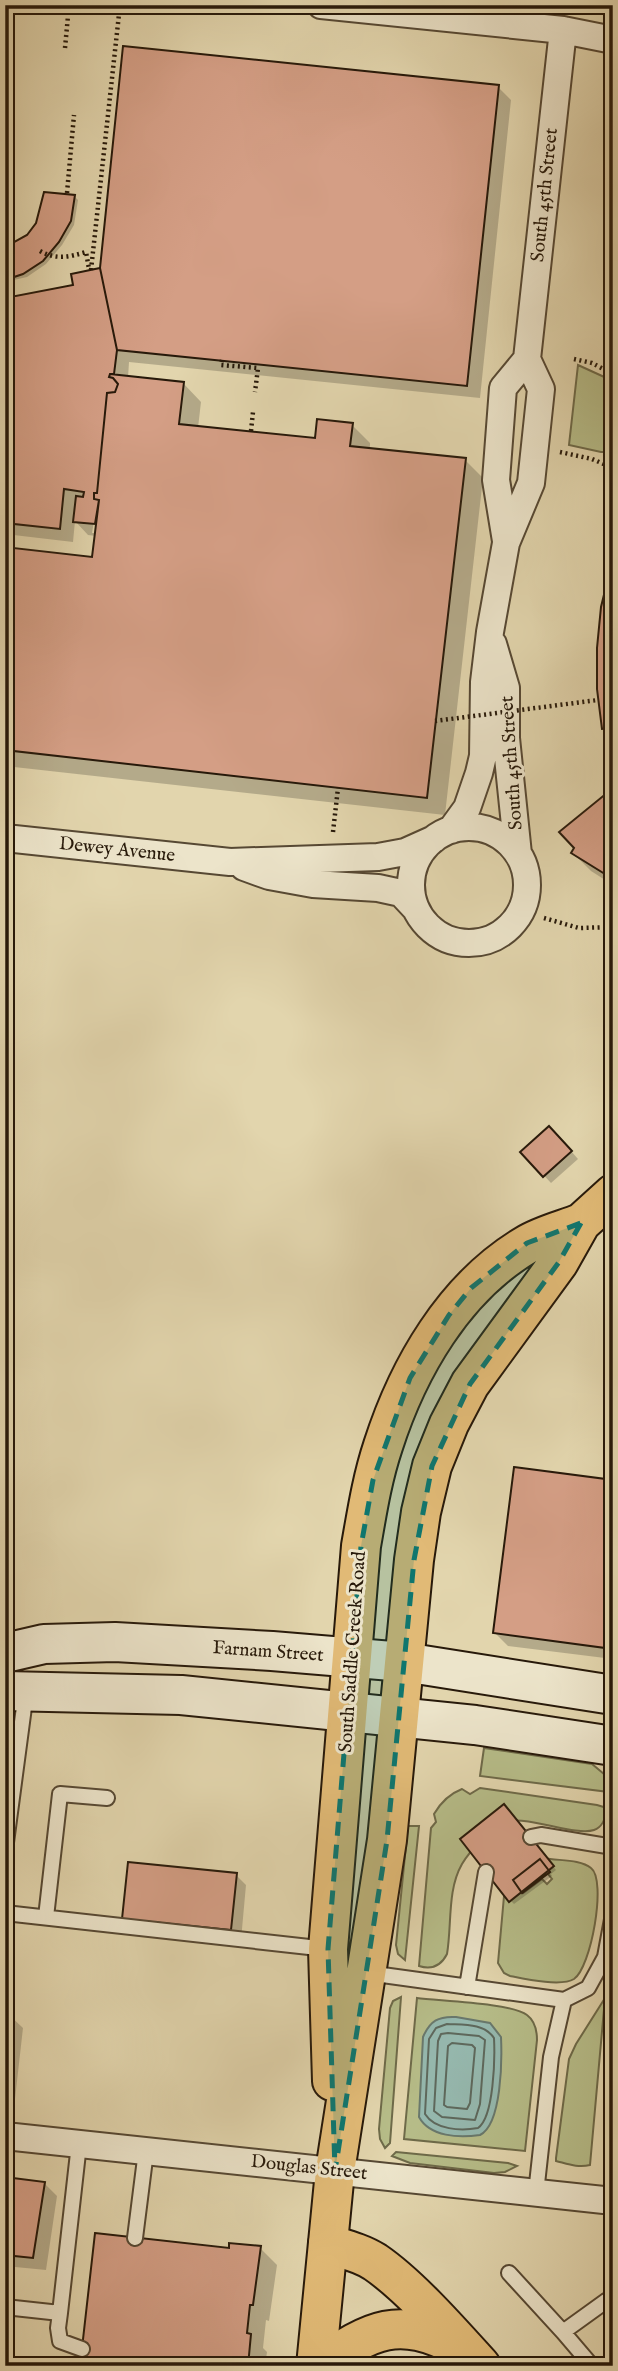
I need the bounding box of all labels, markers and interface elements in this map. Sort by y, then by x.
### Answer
street label: South 45th Street [526,126,564,263]
street label: South 45th Street [495,695,529,831]
street label: Dewey Avenue [58,832,177,868]
street label: South Saddle Creek Road [334,1550,372,1754]
street label: Farnam Street [212,1636,325,1668]
street label: Douglas Street [250,2150,369,2186]

